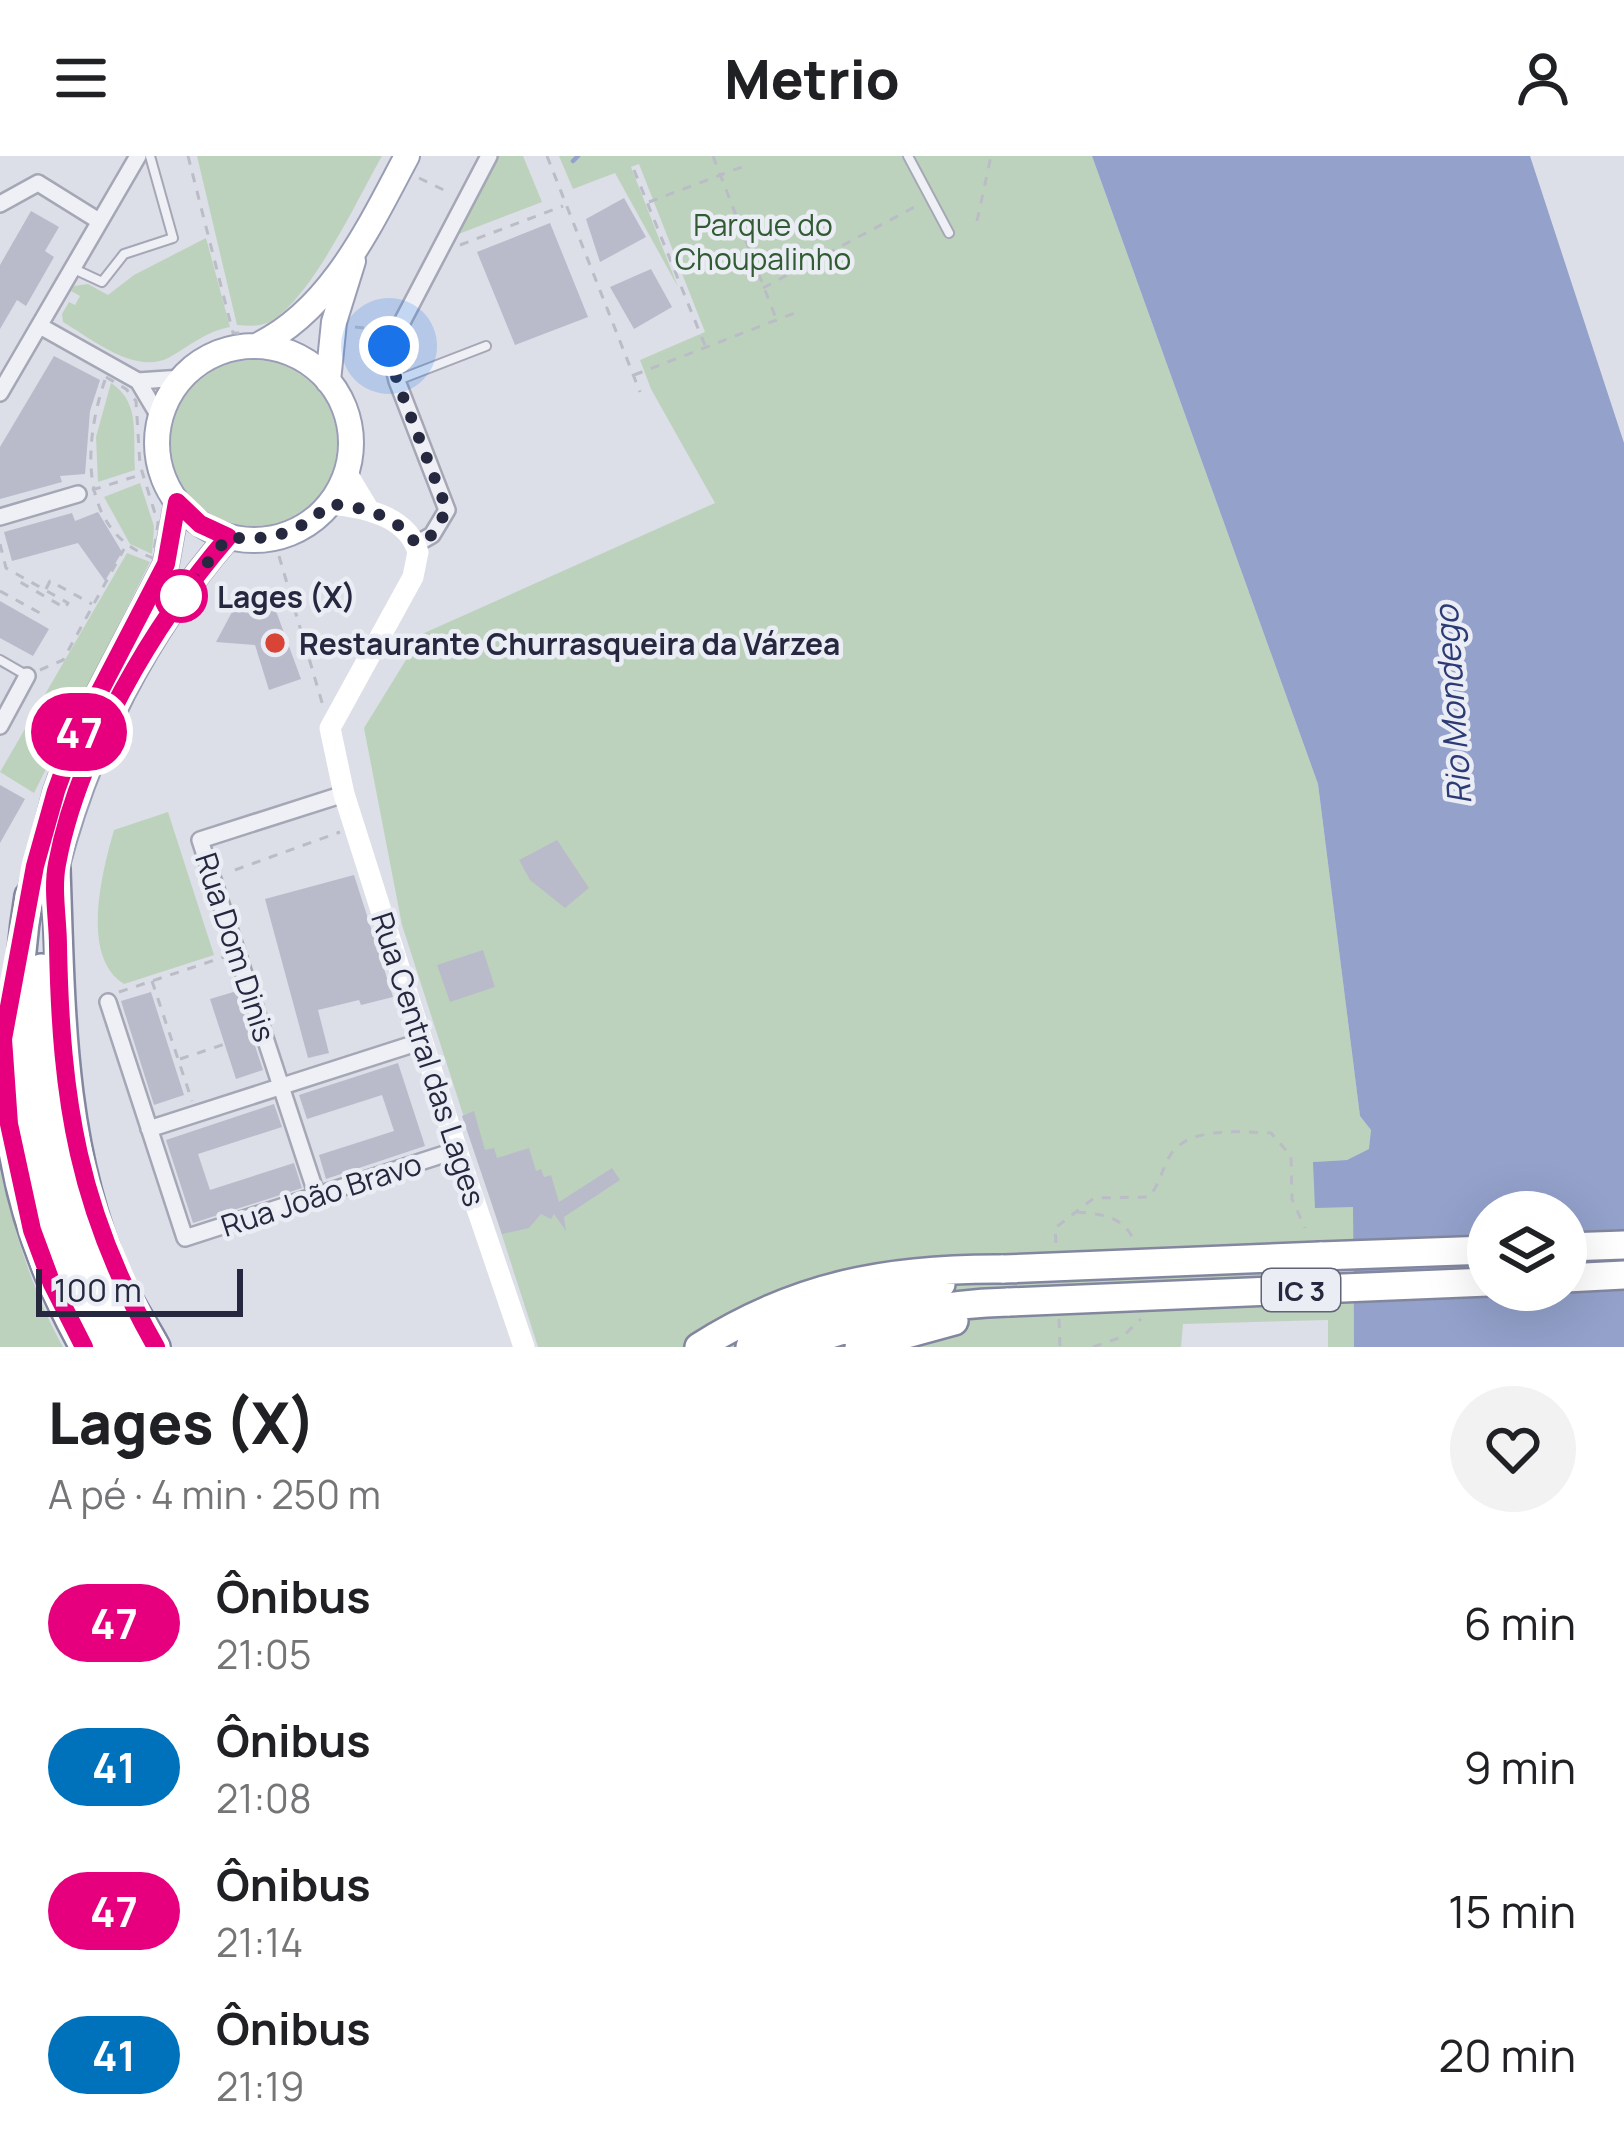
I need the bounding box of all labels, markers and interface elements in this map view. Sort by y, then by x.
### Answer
text: Metrio [724,41,900,115]
icon: menu [48,45,114,111]
icon: person [1510,45,1576,111]
park label: Parque do Choupalinho [675,204,851,279]
your location [359,316,419,376]
marker: Lages (X) [156,571,206,621]
place label: Lages (X) [217,576,356,617]
water label: Rio Mondego [1422,602,1481,806]
place label: Restaurante Churrasqueira da Várzea [299,623,840,664]
marker: Restaurante Churrasqueira da Várzea [262,630,288,656]
line badge: 47 [25,693,133,771]
text: 47 [55,703,103,761]
street label: Rua Dom Dinis [186,847,286,1047]
street label: Rua Central das Lages [362,907,496,1211]
street label: Rua João Bravo [216,1142,426,1246]
map controls [1467,1191,1587,1311]
button: layers [1467,1191,1587,1311]
scale bar [36,1263,243,1316]
text: 100 m [54,1267,142,1312]
road number: IC 3 [1262,1269,1340,1311]
text: Lages (X) [48,1383,316,1461]
button: heart [1450,1386,1576,1512]
text: A pé · 4 min · 250 m [48,1467,381,1521]
text: Ônibus [216,1565,371,1627]
text: 6 min [1464,1592,1576,1654]
text: 47 [90,1594,138,1652]
text: 21:05 [216,1627,311,1681]
text: Ônibus [216,1709,371,1771]
text: 9 min [1464,1736,1576,1798]
text: 41 [92,1738,136,1796]
text: 21:08 [216,1771,312,1825]
text: Ônibus [216,1853,371,1915]
text: 15 min [1448,1880,1576,1942]
text: 47 [90,1882,138,1940]
text: 21:14 [216,1915,303,1969]
text: Ônibus [216,1997,371,2059]
text: 20 min [1439,2024,1576,2086]
text: 41 [92,2026,136,2084]
text: 21:19 [216,2059,305,2113]

